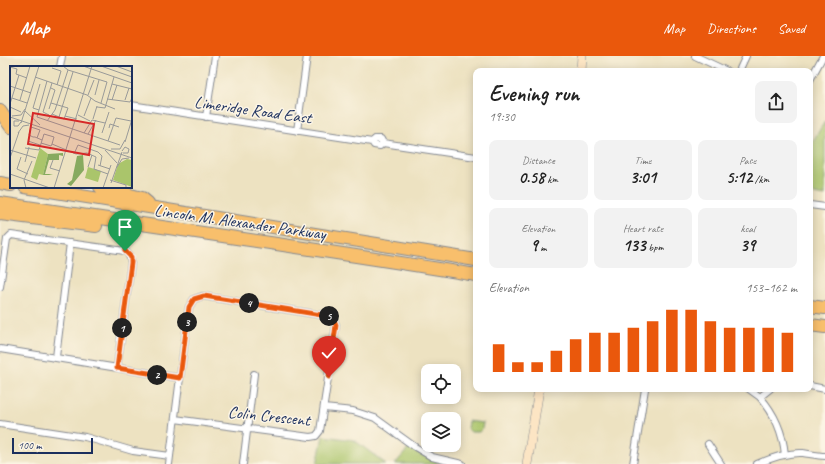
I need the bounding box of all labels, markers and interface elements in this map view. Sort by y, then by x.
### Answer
text: Map [20,16,50,40]
text: Map [664,20,685,37]
text: Directions [707,20,756,37]
text: Saved [778,20,805,37]
inset map [10,66,132,188]
text: Evening run [489,80,579,108]
button: share [755,81,797,123]
street label: Limeridge Road East [193,91,315,129]
text: 19:30 [489,109,515,125]
text: Distance [522,153,555,167]
text: Time [635,153,651,167]
text: Pace [739,153,756,167]
text: 0.58 [519,167,545,188]
text: 3:01 [630,167,656,188]
text: 5:12 [726,167,752,188]
text: km [545,172,558,186]
text: /km [752,172,769,186]
street label: Lincoln M. Alexander Parkway [153,200,328,245]
pin [108,210,142,251]
icon: arrive [114,216,136,238]
text: Elevation [521,221,555,235]
text: Heart rate [623,221,663,235]
text: kcal [740,221,755,235]
text: 9 [530,235,538,256]
text: 133 [623,235,646,256]
text: 39 [740,235,755,256]
text: m [538,240,546,254]
text: bpm [646,240,663,254]
text: Elevation [489,280,529,296]
text: 153–162 m [746,280,797,296]
pin: 4 [239,293,259,313]
text: 4 [247,296,251,310]
pin: 5 [319,306,339,326]
text: 5 [327,309,331,323]
pin: 3 [177,312,197,332]
text: 3 [185,315,189,329]
pin: 1 [112,318,132,338]
text: 1 [120,321,124,335]
pin [312,336,346,377]
icon: check [318,342,340,364]
map controls [421,364,461,452]
button: locate [421,364,461,404]
pin: 2 [147,365,167,385]
text: 2 [155,368,159,382]
street label: Colin Crescent [227,401,313,431]
button: layers [421,412,461,452]
scale bar [12,436,93,455]
text: 100 m [18,438,42,452]

